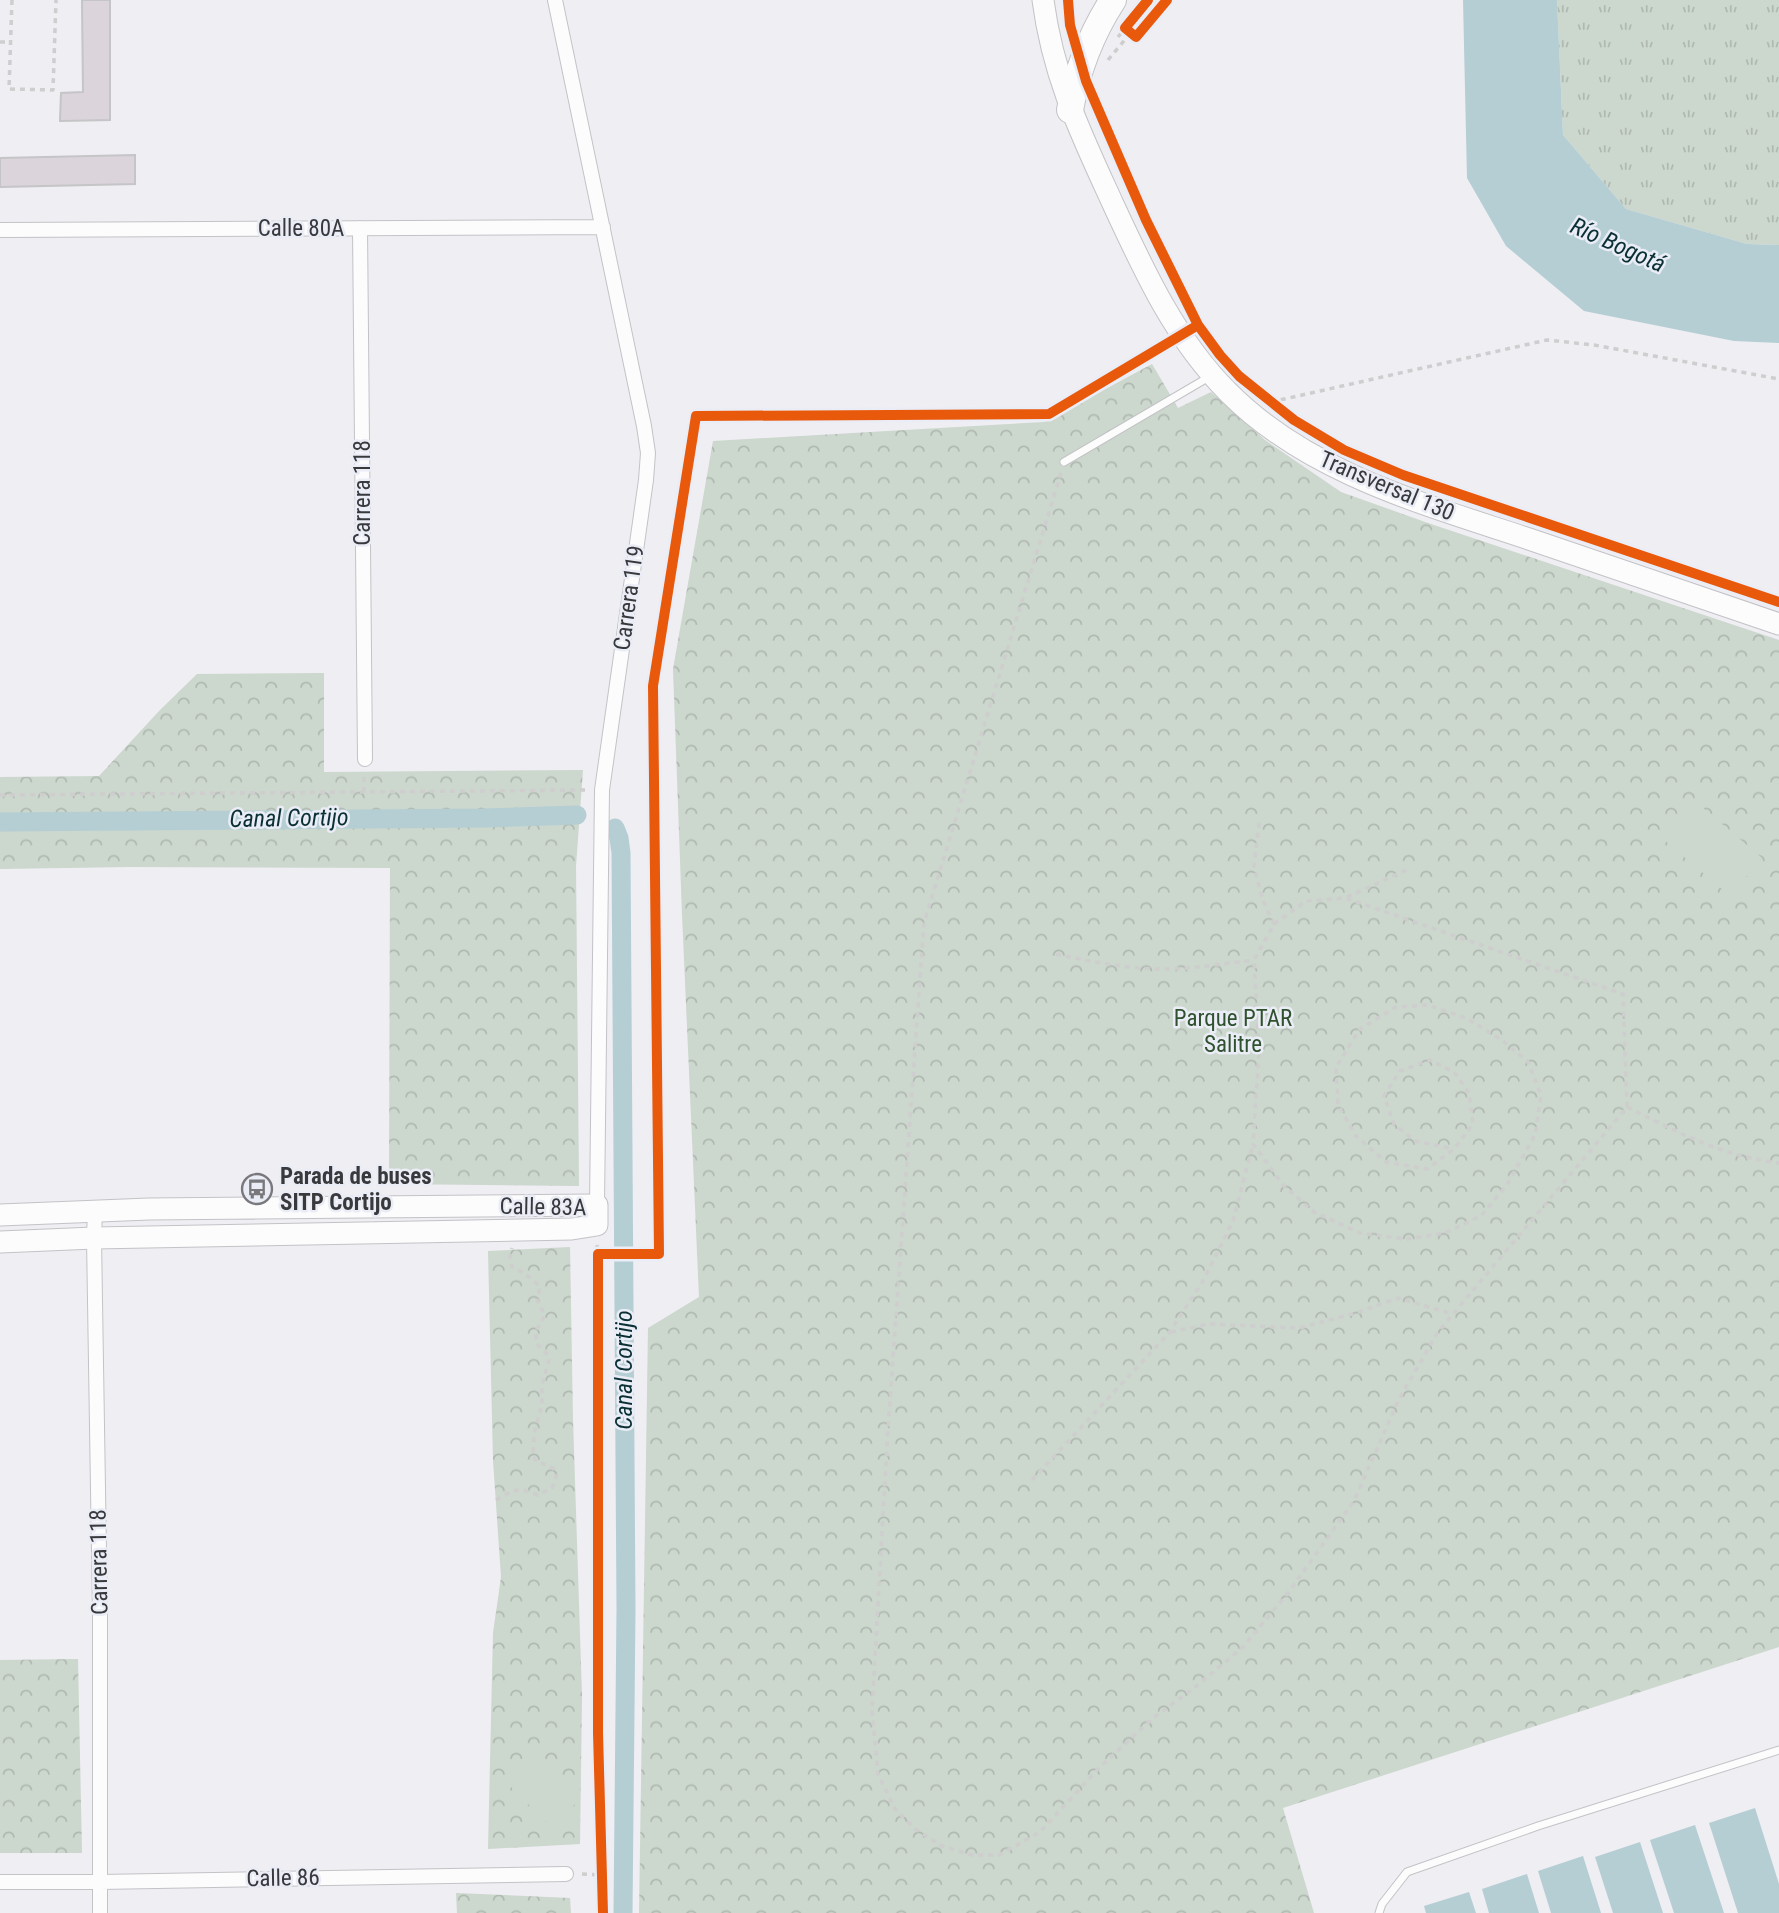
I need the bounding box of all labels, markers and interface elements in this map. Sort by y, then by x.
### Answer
water label: Río Bogotá [1566,212,1670,279]
street label: Calle 80A [258,215,344,242]
street label: Carrera 118 [349,440,376,546]
street label: Transversal 130 [1315,445,1459,527]
street label: Carrera 119 [608,544,650,652]
water label: Canal Cortijo [229,803,349,833]
park label: Parque PTAR Salitre [1174,1005,1292,1058]
place label: Parada de buses SITP Cortijo [280,1163,432,1216]
bus stop icon: Parada de buses SITP Cortijo [240,1172,274,1206]
street label: Calle 83A [499,1193,587,1221]
water label: Canal Cortijo [610,1310,638,1430]
street label: Carrera 118 [85,1509,113,1615]
street label: Calle 86 [246,1864,320,1892]

